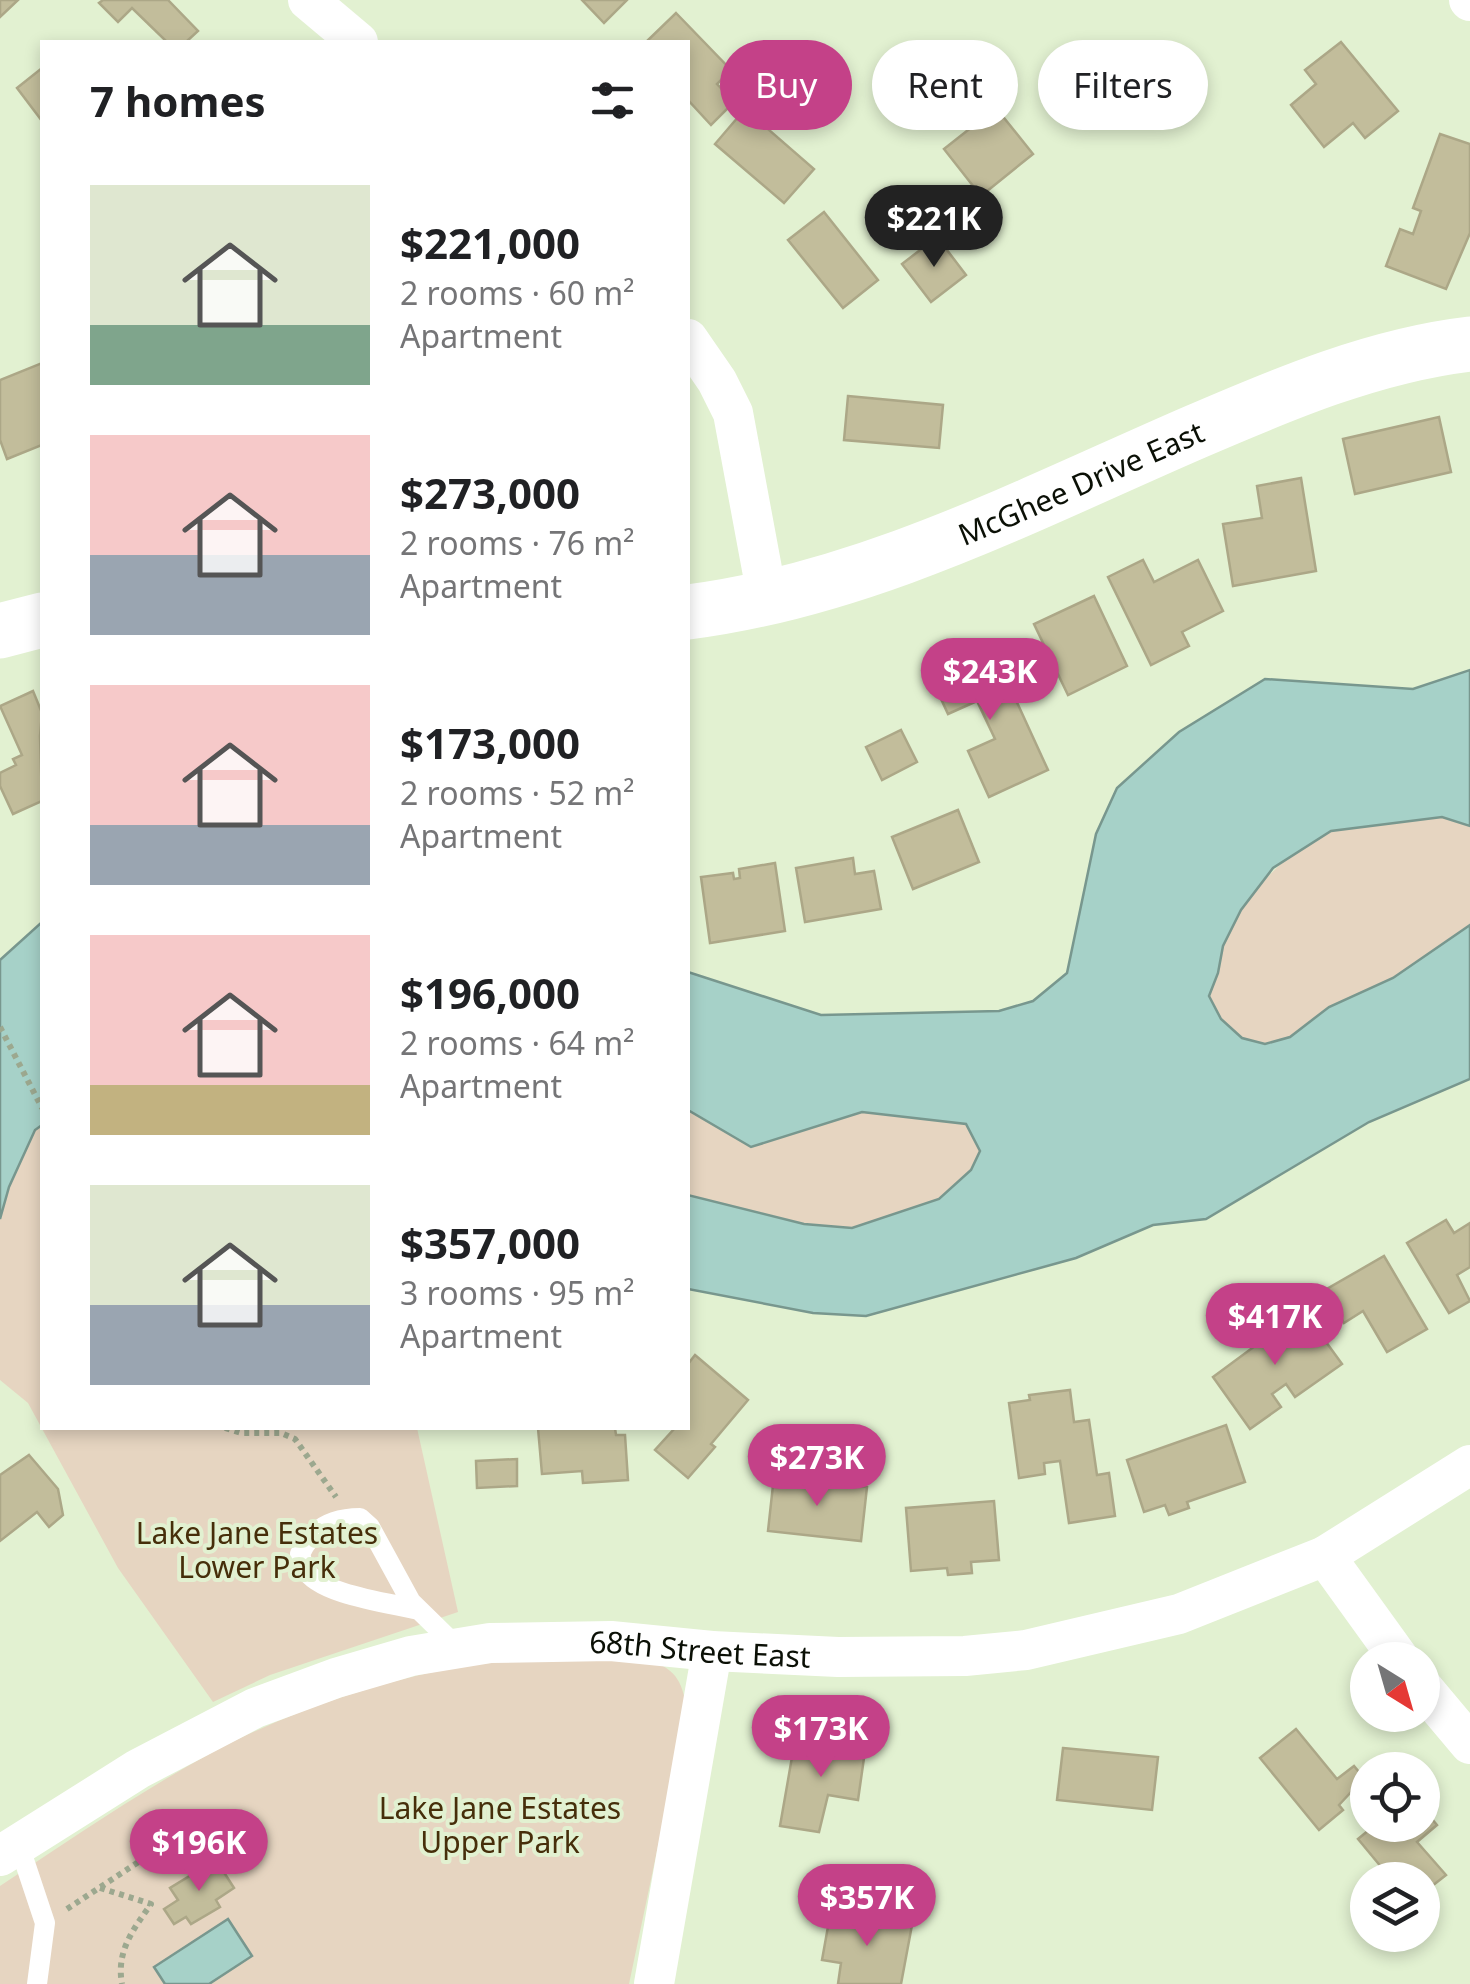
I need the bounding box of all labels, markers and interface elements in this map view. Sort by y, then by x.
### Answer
chip: Buy [720,40,852,130]
chip: Rent [872,40,1018,130]
chip: Filters [1038,40,1208,130]
text: 7 homes [90,72,266,129]
icon: filters [585,73,640,128]
pin: $221K [864,185,1004,270]
text: $221K [887,196,981,239]
text: $221,000 [400,214,580,271]
icon: home [170,225,290,345]
text: 2 rooms · 60 m² [400,271,634,314]
text: Apartment [400,314,562,357]
street label: McGhee Drive East [952,410,1210,554]
text: $273,000 [400,464,580,521]
icon: home [170,475,290,595]
text: 2 rooms · 76 m² [400,521,634,564]
text: Apartment [400,564,562,607]
pin: $243K [920,638,1060,723]
text: $243K [943,649,1037,692]
text: $173,000 [400,714,580,771]
icon: home [170,725,290,845]
text: 2 rooms · 52 m² [400,771,634,814]
text: Apartment [400,814,562,857]
text: $196,000 [400,964,580,1021]
icon: home [170,975,290,1095]
text: 2 rooms · 64 m² [400,1021,634,1064]
text: Apartment [400,1064,562,1107]
text: $357,000 [400,1214,580,1271]
icon: home [170,1225,290,1345]
text: 3 rooms · 95 m² [400,1271,634,1314]
pin: $417K [1205,1283,1345,1368]
text: $417K [1228,1294,1322,1337]
text: Apartment [400,1314,562,1357]
pin: $273K [747,1424,887,1509]
text: $273K [770,1435,864,1478]
park label: Lake Jane Estates Lower Park [136,1512,378,1587]
street label: 68th Street East [589,1620,812,1676]
north arrow [1350,1642,1440,1732]
map controls [1350,1642,1440,1952]
pin: $173K [751,1695,891,1780]
text: $173K [774,1706,868,1749]
button: locate [1350,1752,1440,1842]
park label: Lake Jane Estates Upper Park [379,1787,621,1862]
pin: $196K [129,1809,269,1894]
text: $196K [152,1820,246,1863]
button: layers [1350,1862,1440,1952]
pin: $357K [797,1864,937,1949]
text: $357K [820,1875,914,1918]

